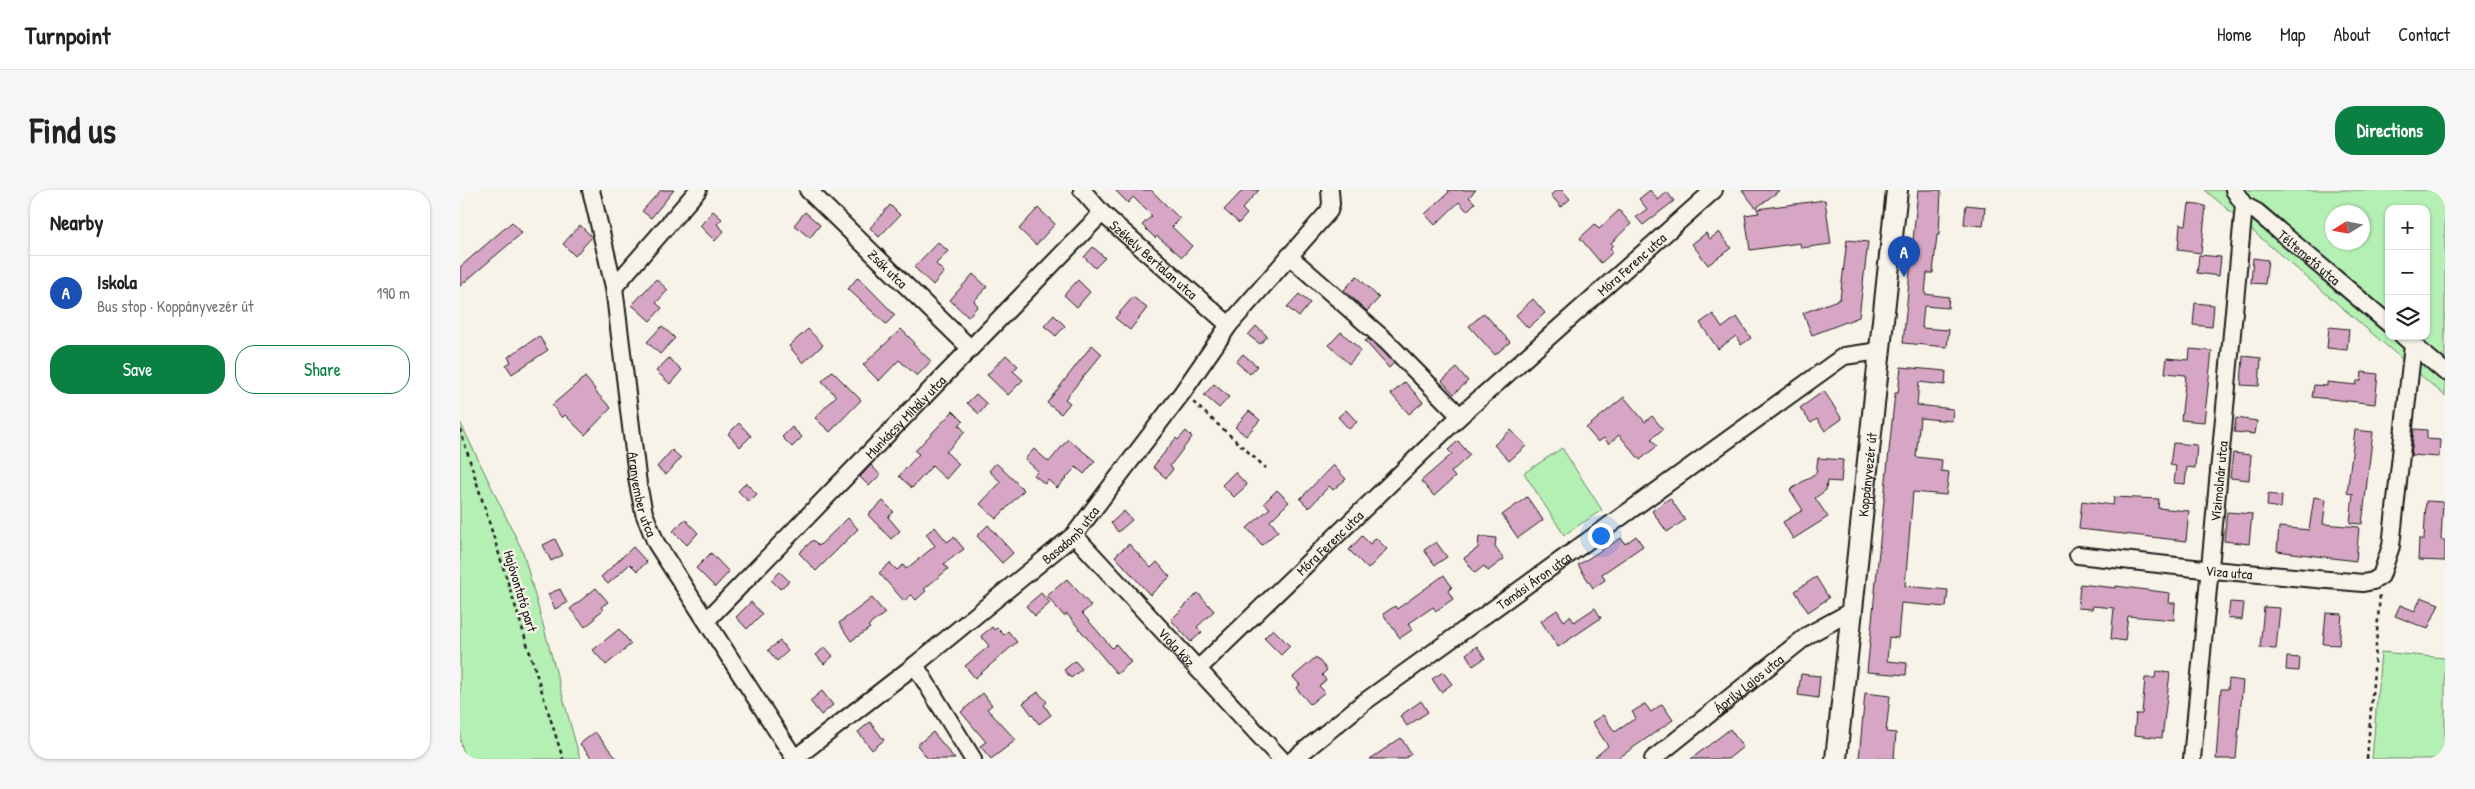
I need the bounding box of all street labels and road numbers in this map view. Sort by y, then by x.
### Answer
street label: Székely Bertalan utca [1106,215,1202,303]
street label: Téltemető utca [2274,225,2345,289]
street label: Móra Ferenc utca [1593,228,1670,299]
street label: Zsák utca [864,244,913,292]
street label: Munkácsy Mihály utca [860,370,950,462]
street label: Koppányvezér út [1853,431,1880,518]
street label: Vízimolnár utca [2205,440,2231,522]
street label: Aranyember utca [625,451,662,540]
street label: Basadomb utca [1037,501,1103,568]
street label: Móra Ferenc utca [1292,505,1367,579]
street label: Tamási Áron utca [1492,546,1575,613]
street label: Hajóvontató part [499,548,542,635]
street label: Viza utca [2205,560,2254,583]
street label: Viola köz [1154,623,1200,670]
street label: Áprily Lajos utca [1710,649,1787,716]

